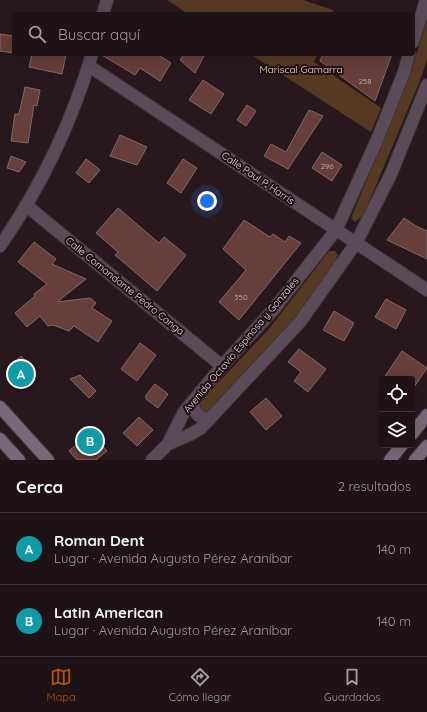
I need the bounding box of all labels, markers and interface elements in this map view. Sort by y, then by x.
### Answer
search box [12,12,415,56]
icon: search [26,23,48,45]
text: Buscar aquí [58,25,140,44]
park label: Mariscal Gamarra [259,63,343,76]
house number: 258 [358,76,372,86]
street label: Calle Paul P. Harris [219,149,297,207]
house number: 296 [320,161,334,171]
your location [197,191,217,211]
street label: Calle Comandante Pedro Canga [63,234,187,338]
street label: Avenida Octavio Espinosa y Gonzales [180,274,302,415]
house number: 350 [234,292,248,302]
pin: A [8,359,34,389]
map controls [379,376,415,448]
button: locate [379,376,415,412]
button: layers [379,412,415,448]
pin: B [77,426,103,456]
text: Cerca [16,476,63,497]
text: 2 resultados [338,478,411,494]
text: Roman Dent [54,531,145,550]
text: A [25,541,33,557]
text: 140 m [376,541,411,557]
text: Lugar · Avenida Augusto Pérez Araníbar [54,550,292,566]
text: Latin American [54,603,163,622]
text: B [25,613,33,629]
text: 140 m [376,613,411,629]
text: Lugar · Avenida Augusto Pérez Araníbar [54,622,292,638]
tab: Mapa [47,666,76,704]
tab: Cómo llegar [169,666,231,704]
tab: Guardados [324,666,380,704]

